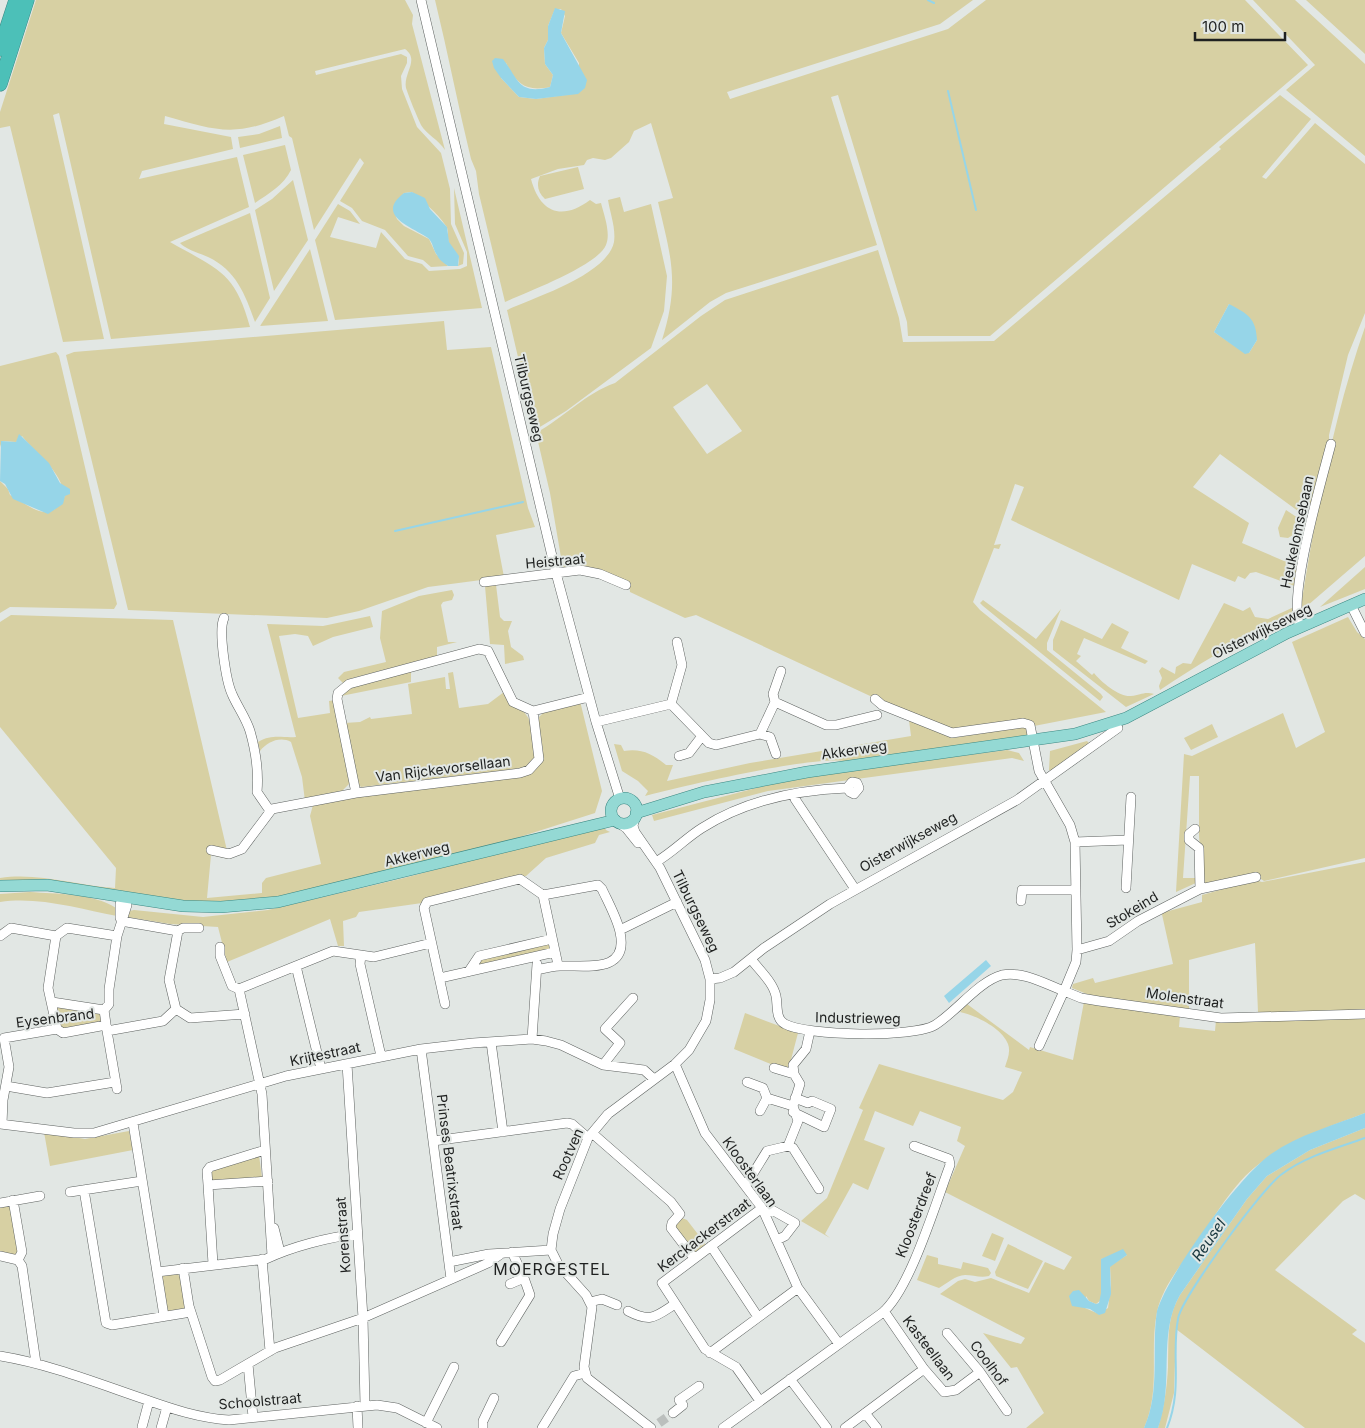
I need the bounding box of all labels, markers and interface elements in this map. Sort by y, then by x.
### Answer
scale bar [1195,10,1285,42]
text: 100 m [1202,17,1244,36]
street label: Tilburgseweg [511,352,548,443]
street label: Heukelomsebaan [1276,474,1317,590]
street label: Heistraat [525,549,586,572]
street label: Oisterwijkseweg [1209,599,1314,662]
street label: Akkerweg [820,736,888,763]
street label: Van Rijckevorsellaan [375,752,511,785]
street label: Oisterwijkseweg [856,808,959,875]
street label: Akkerweg [383,837,451,870]
street label: Tilburgseweg [669,867,724,955]
street label: Stokeind [1103,887,1161,932]
street label: Molenstraat [1145,984,1225,1011]
street label: Eysenbrand [15,1004,95,1031]
street label: Industrieweg [815,1008,901,1027]
street label: Krijtestraat [288,1038,362,1069]
street label: Prinses Beatrixstraat [434,1093,467,1231]
street label: Rootven [549,1125,586,1182]
street label: Kloosterlaan [719,1133,782,1210]
street label: Kloosterdreef [892,1170,940,1260]
street label: Kerckackerstraat [654,1194,754,1275]
street label: Korenstraat [331,1196,354,1274]
water label: Reusel [1187,1215,1230,1264]
district label: MOERGESTEL [493,1259,611,1279]
street label: Kasteellaan [900,1312,959,1383]
street label: Coolhof [967,1337,1012,1389]
street label: Schoolstraat [218,1388,302,1413]

